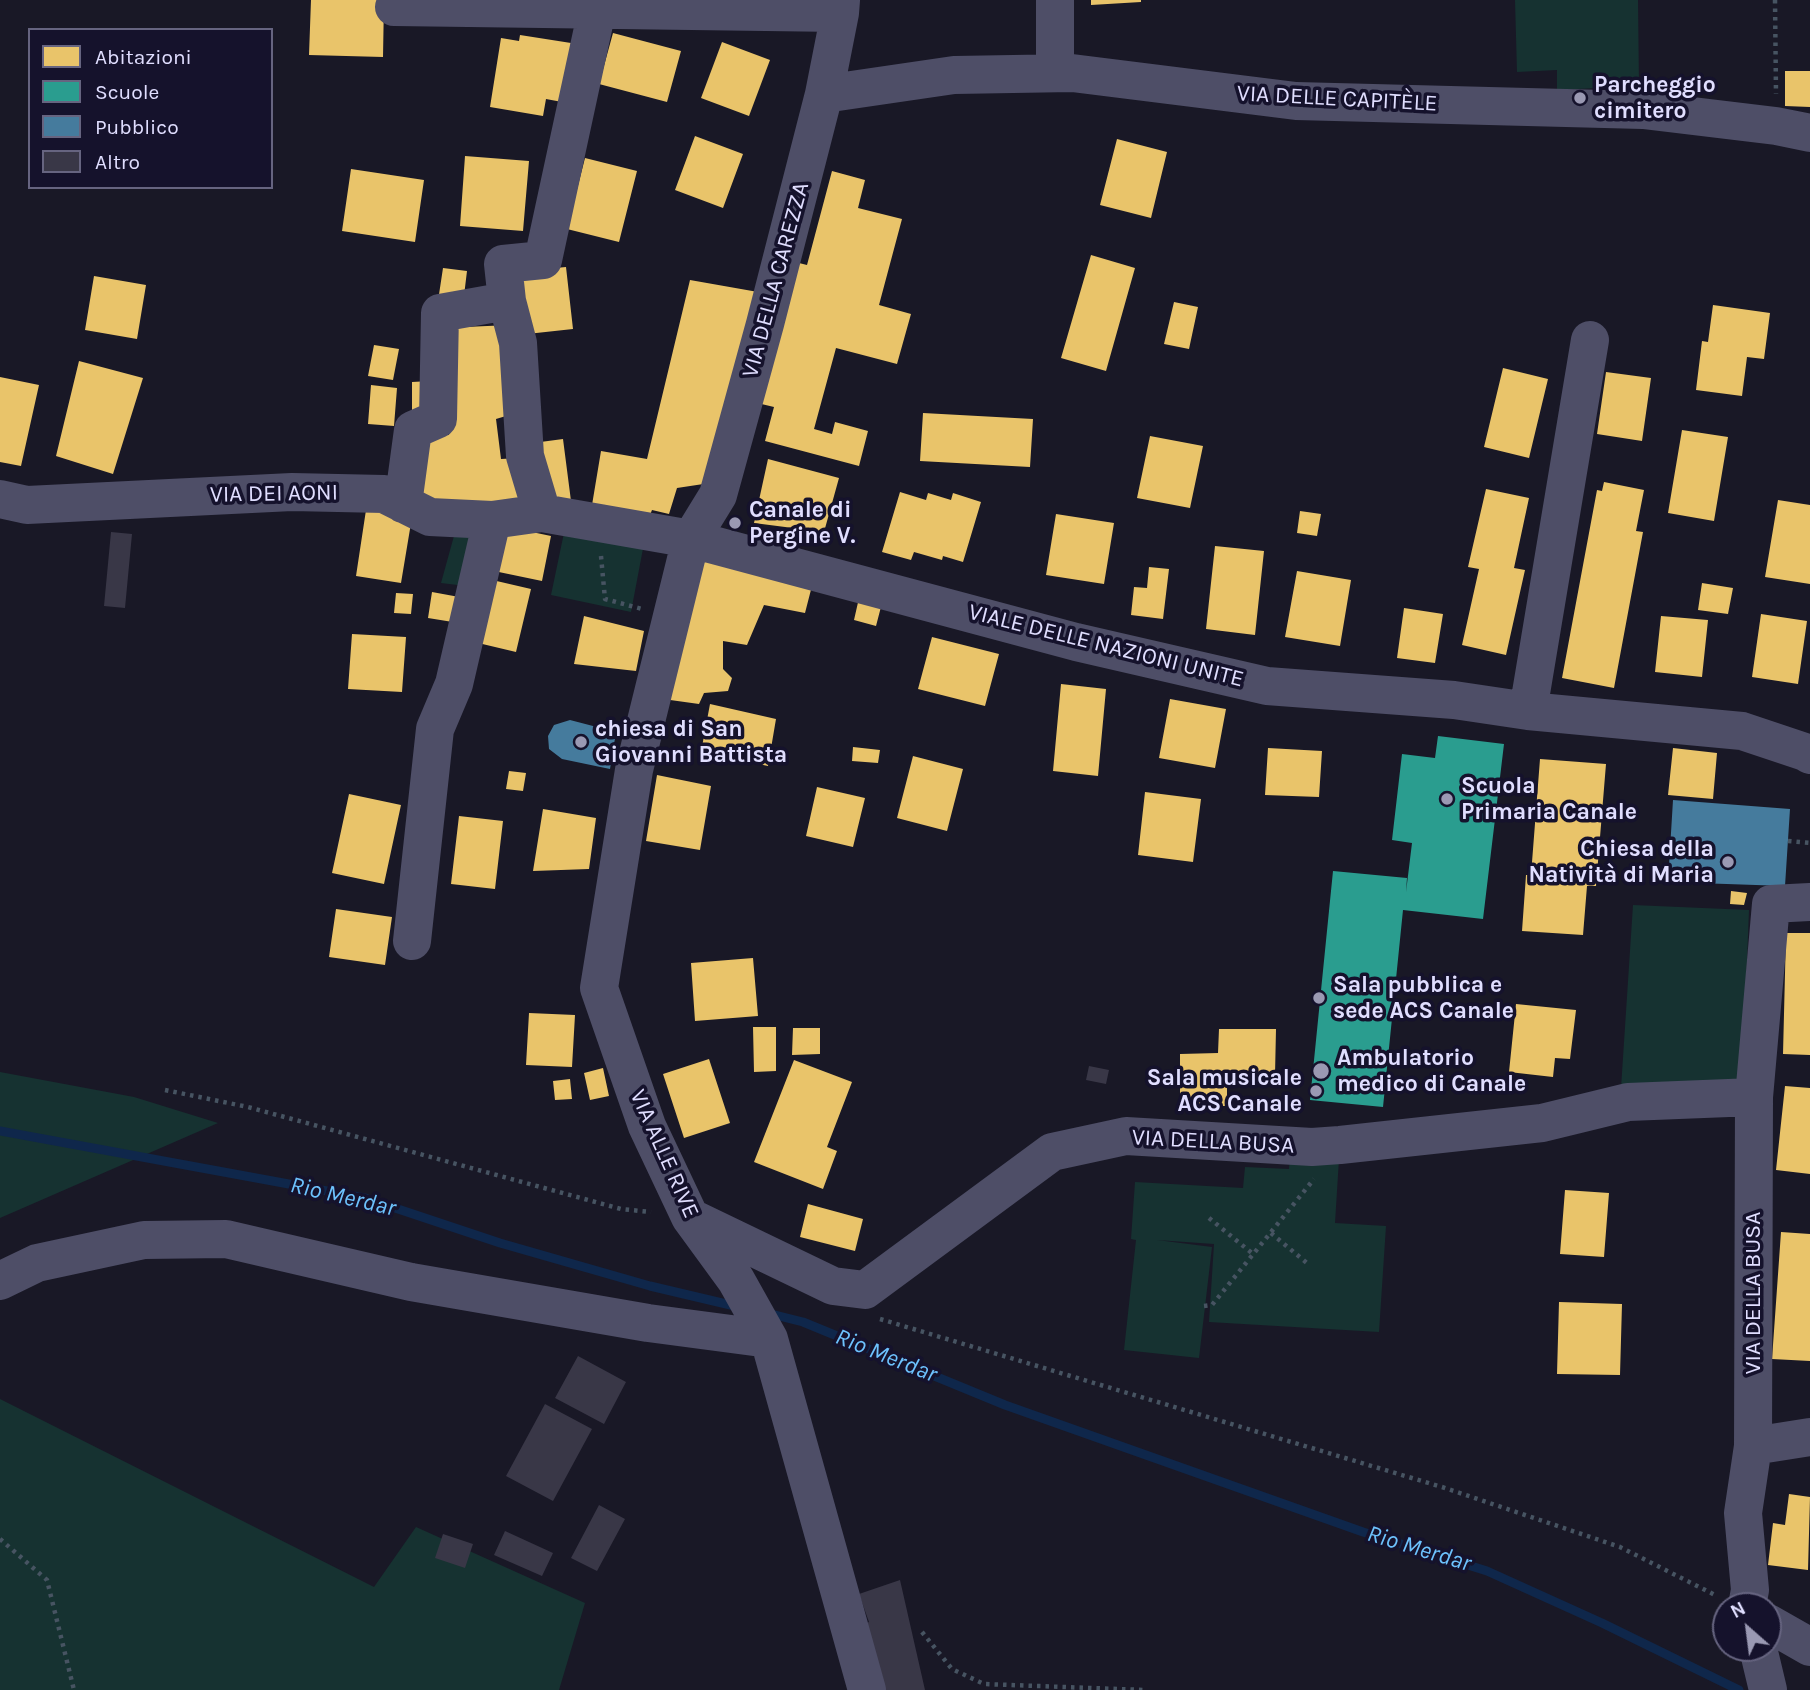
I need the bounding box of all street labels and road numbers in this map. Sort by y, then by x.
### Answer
street label: VIA DELLE CAPITÈLE [1236,80,1438,118]
street label: VIA DELLA CAREZZA [737,179,815,381]
street label: VIA DEI AONI [210,479,338,509]
street label: VIALE DELLE NAZIONI UNITE [965,598,1247,694]
street label: VIA ALLE RIVE [623,1086,705,1222]
street label: VIA DELLA BUSA [1131,1124,1295,1160]
street label: VIA DELLA BUSA [1739,1212,1767,1374]

